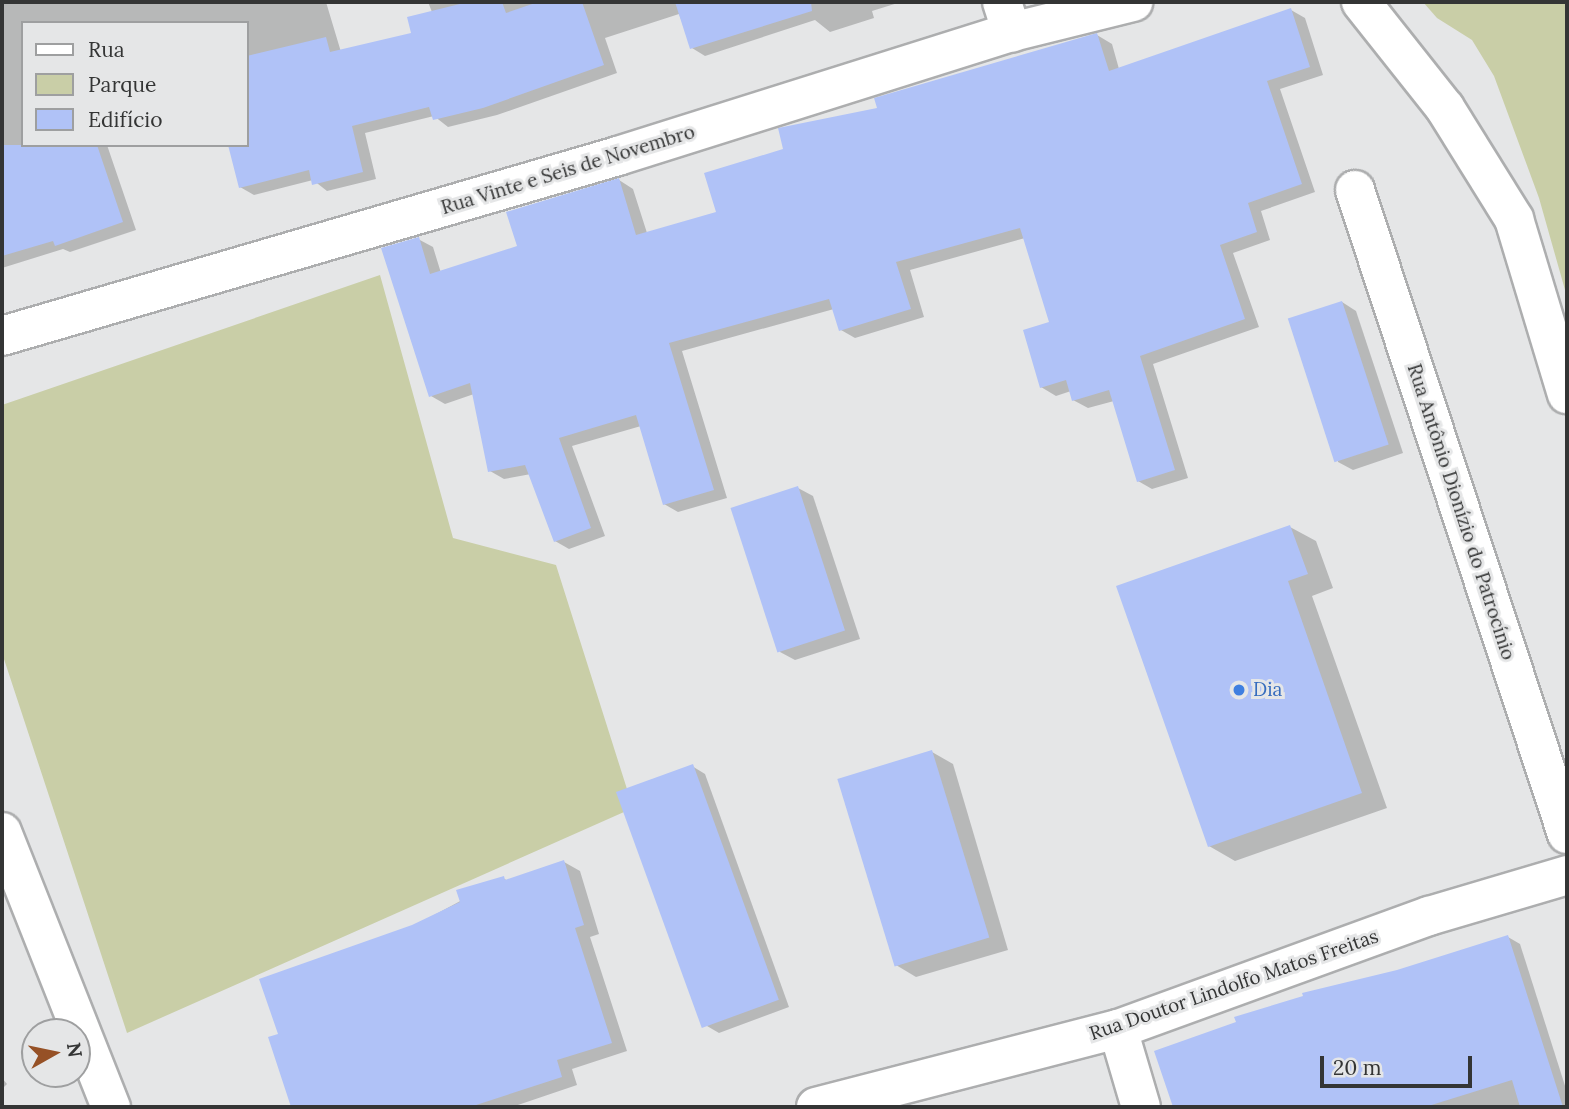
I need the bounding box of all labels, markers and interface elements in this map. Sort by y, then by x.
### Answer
legend [21,21,248,147]
text: Rua [88,36,125,63]
text: Parque [88,71,156,98]
text: Edifício [88,106,163,133]
street label: Rua Vinte e Seis de Novembro [438,120,698,220]
street label: Rua Antônio Dionízio do Patrocínio [1402,361,1520,663]
place label: Dia [1253,679,1282,701]
marker: Dia [1231,682,1247,698]
street label: Rua Doutor Lindolfo Matos Freitas [1087,925,1381,1045]
north arrow [21,1018,91,1088]
text: N [62,1041,88,1059]
scale bar [1324,1042,1476,1086]
text: 20 m [1333,1054,1382,1081]

